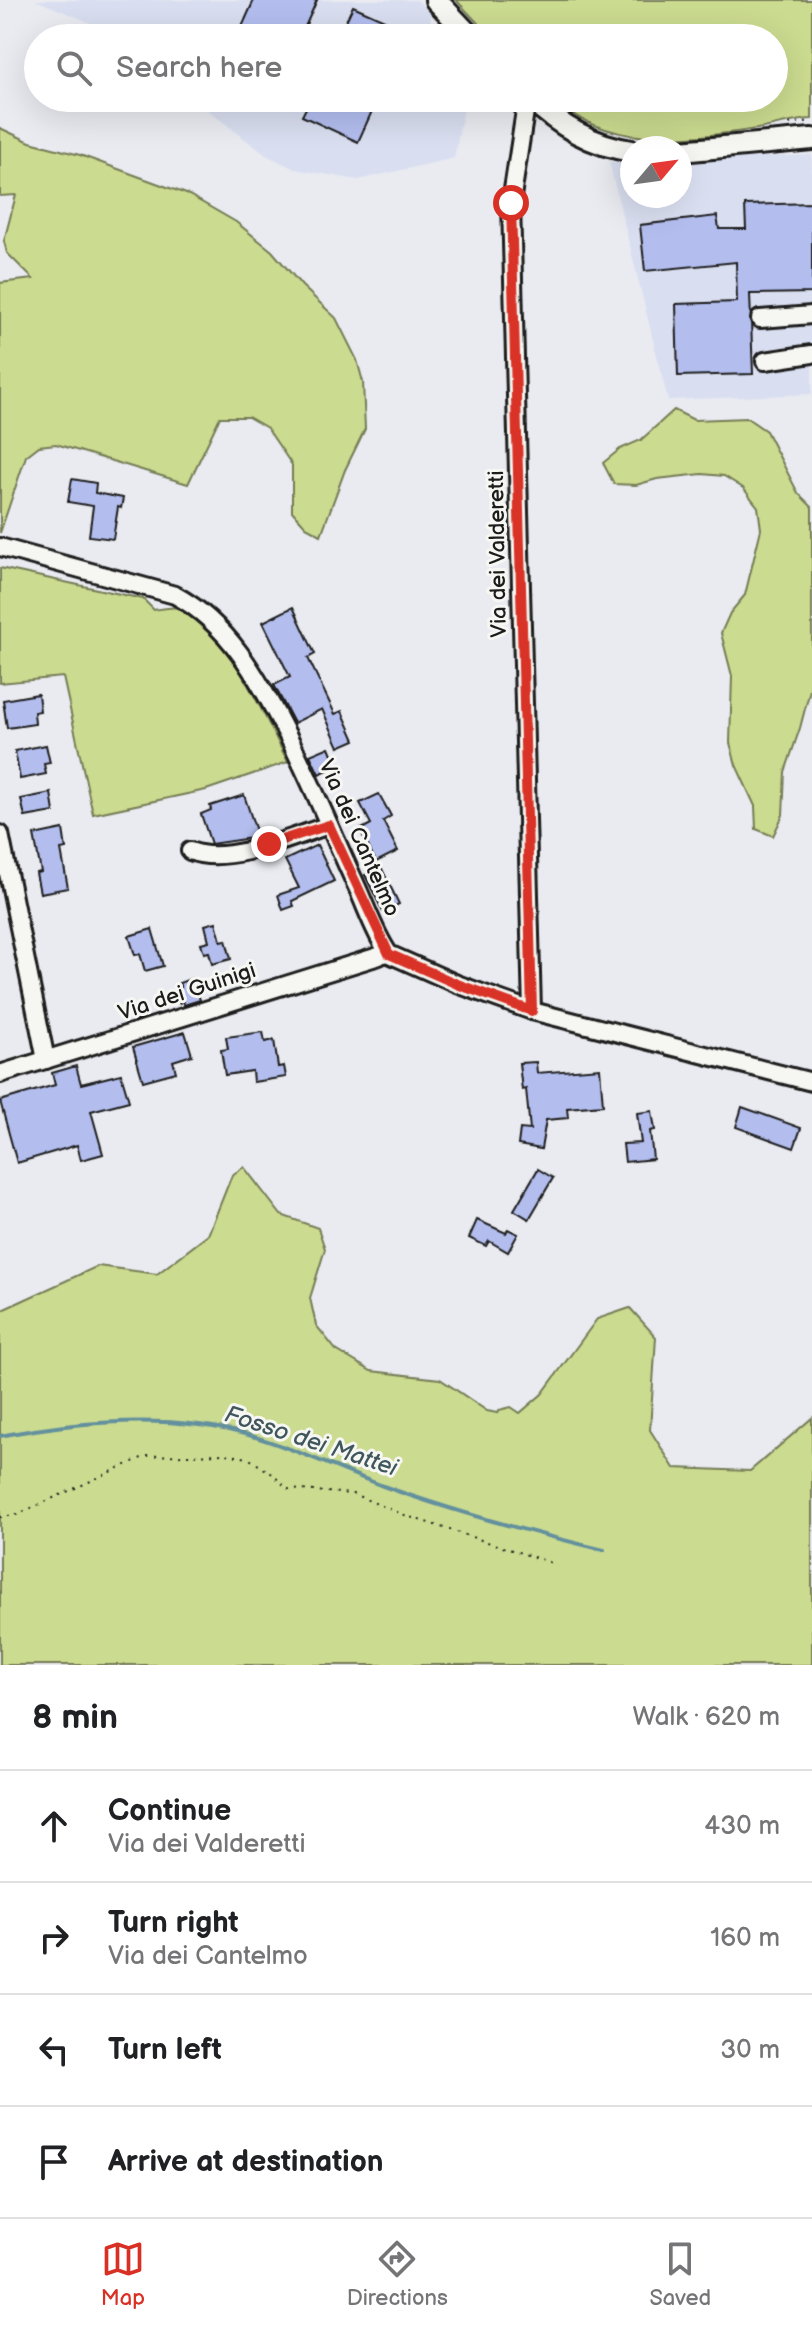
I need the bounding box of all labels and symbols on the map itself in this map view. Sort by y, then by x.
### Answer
north arrow [620,136,692,208]
route start [493,185,529,221]
street label: Via dei Valderetti [483,470,513,638]
street label: Via dei Cantelmo [312,755,406,921]
route end [251,826,287,862]
street label: Via dei Guinigi [115,957,259,1027]
water label: Fosso dei Mattei [221,1399,403,1483]

